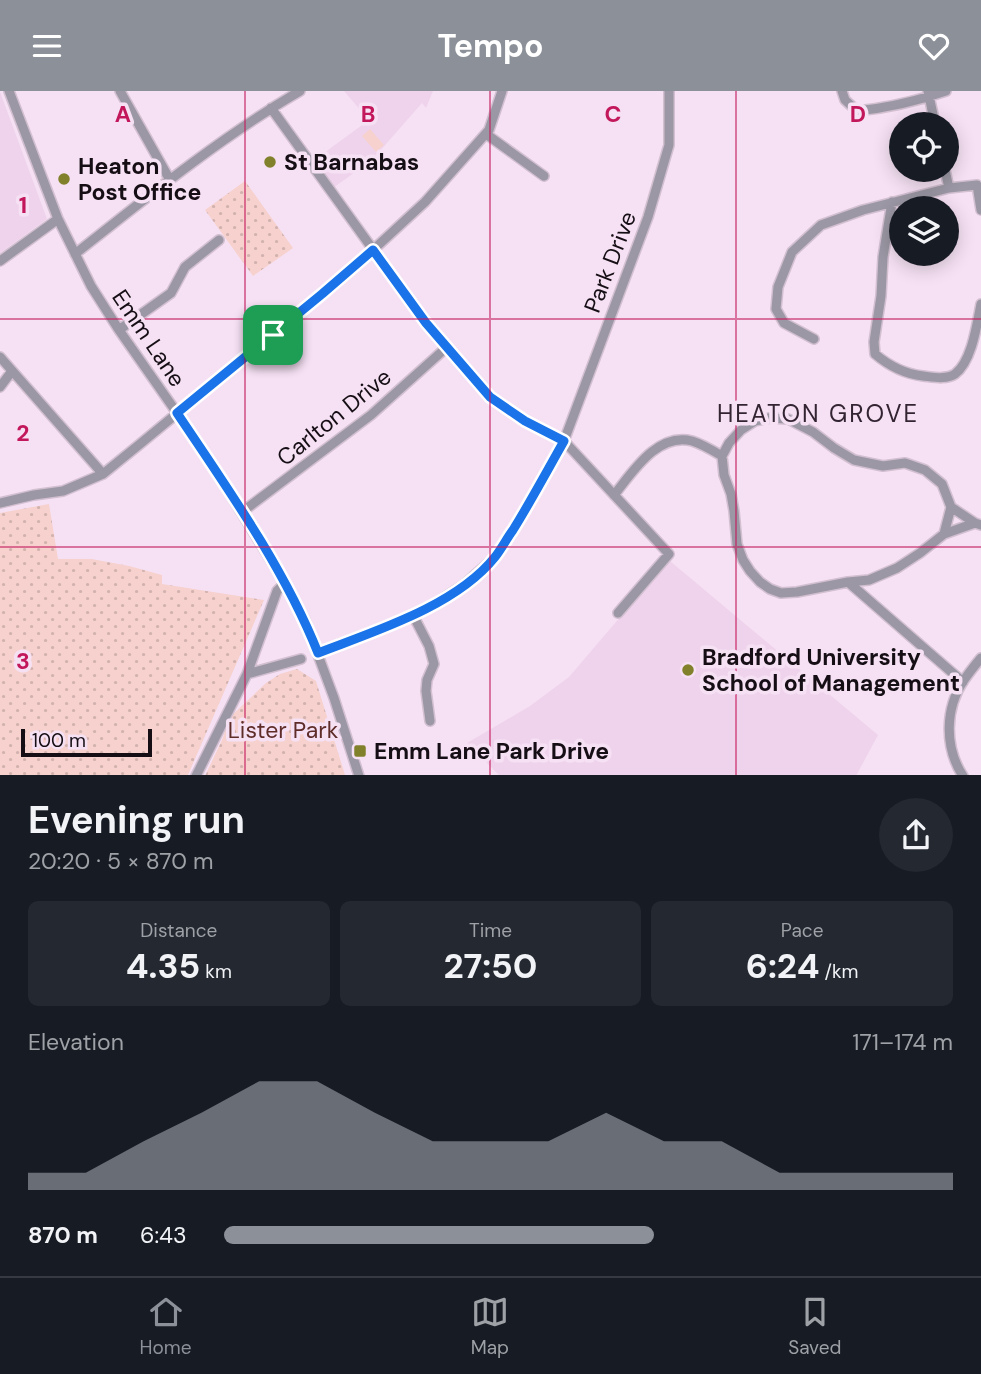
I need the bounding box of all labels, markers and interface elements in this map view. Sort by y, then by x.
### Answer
text: Tempo [437,25,544,67]
icon: menu [28,27,66,65]
icon: heart [915,27,953,65]
text: A [115,99,131,129]
text: B [361,99,375,129]
text: C [605,99,621,129]
text: D [850,99,866,129]
map controls [889,112,959,266]
button: locate [889,112,959,182]
place label: St Barnabas [284,147,419,177]
place label: Heaton Post Office [78,151,201,207]
marker: St Barnabas [262,154,278,170]
marker: Heaton Post Office [56,171,72,187]
text: 1 [19,190,27,220]
button: layers [889,196,959,266]
street label: Park Drive [577,207,643,317]
street label: Emm Lane [106,284,192,392]
pin [243,305,303,365]
icon: arrive [254,316,292,354]
street label: Carlton Drive [271,362,397,472]
district label: HEATON GROVE [717,398,919,429]
text: 2 [16,418,30,448]
place label: Bradford University School of Management [702,642,960,698]
text: 3 [16,646,30,676]
marker: Bradford University School of Management [680,662,696,678]
park label: Lister Park [228,715,339,745]
scale bar [21,727,152,758]
text: 100 m [32,728,86,753]
place label: Emm Lane Park Drive [374,736,609,766]
marker: Emm Lane Park Drive [352,743,368,759]
text: Evening run [28,795,245,845]
button: share [879,798,953,872]
text: 20:20 · 5 × 870 m [28,846,214,876]
text: Distance [140,918,217,943]
text: Time [469,918,512,943]
text: Pace [781,918,823,943]
text: 4.35 [126,943,200,989]
text: 27:50 [443,943,538,989]
text: 6:24 [746,943,820,989]
text: km [200,959,232,984]
text: /km [820,959,859,984]
text: Elevation [28,1027,124,1057]
text: 171–174 m [852,1027,953,1057]
text: 870 m [28,1220,98,1250]
text: 6:43 [140,1220,187,1250]
tab: Home [140,1293,192,1360]
tab: Map [471,1293,509,1360]
tab: Saved [788,1293,841,1360]

